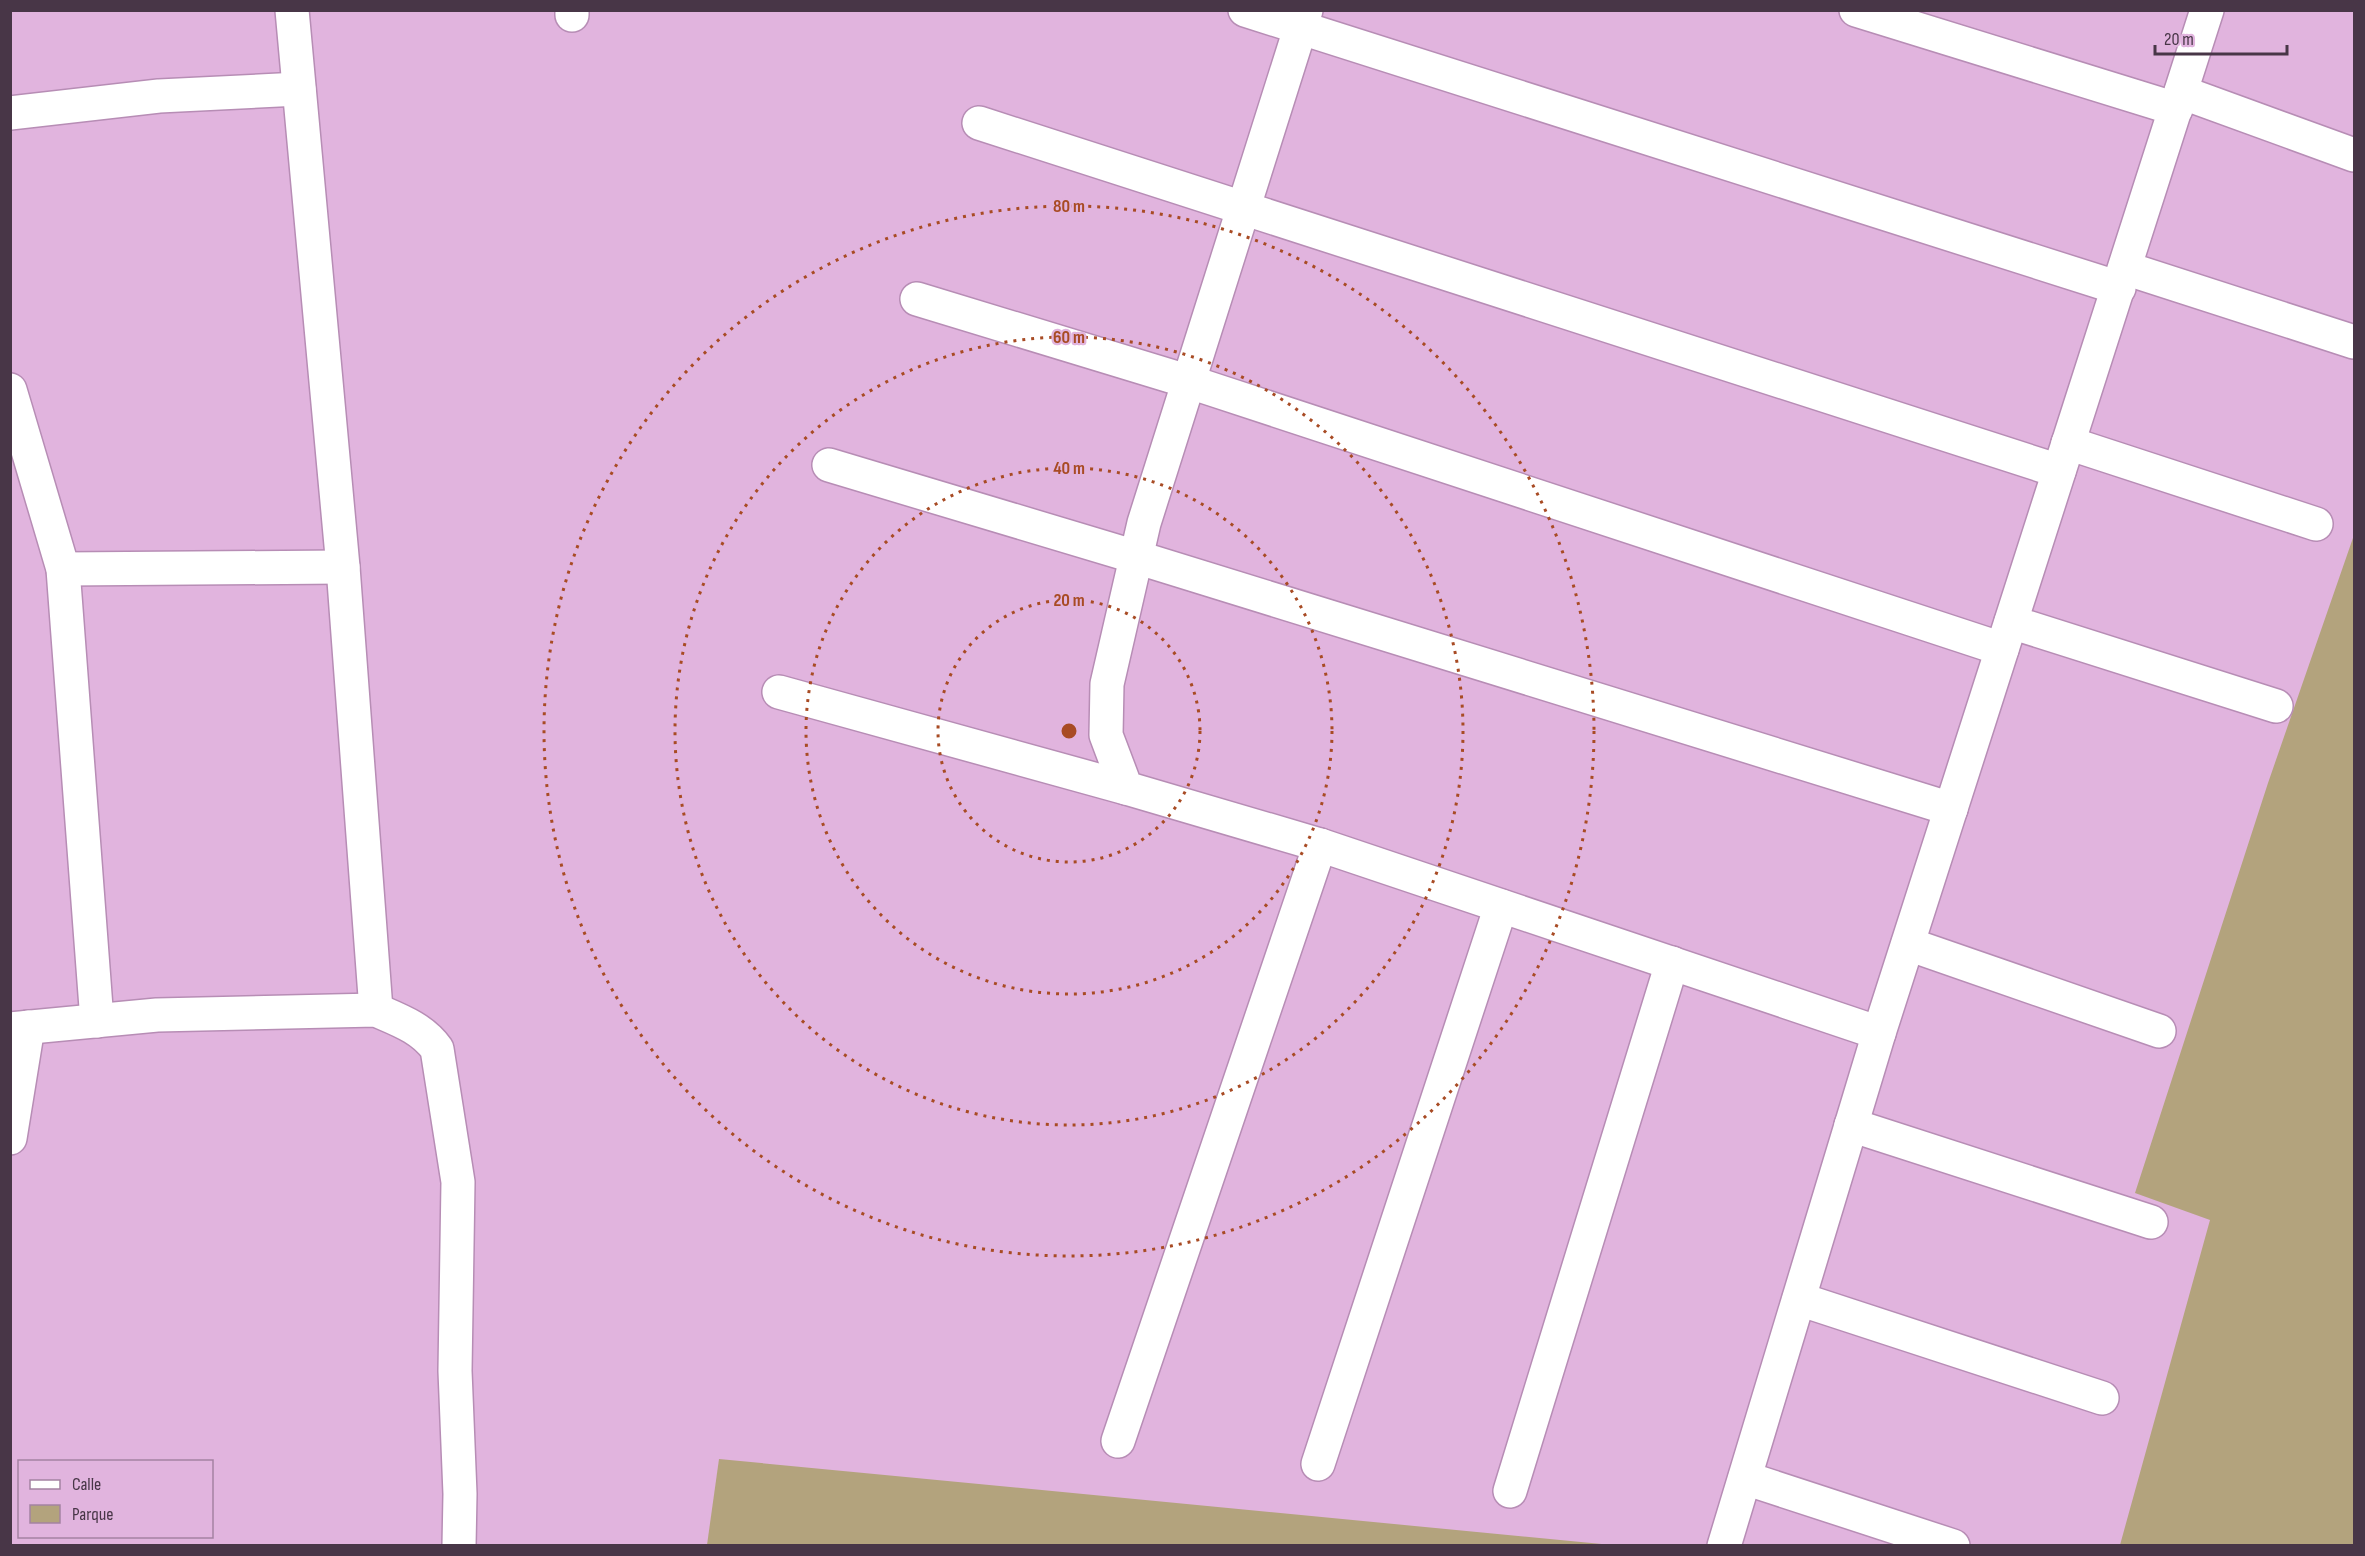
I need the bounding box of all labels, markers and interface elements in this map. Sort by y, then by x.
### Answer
scale bar [2155,18,2287,56]
text: 20 m [2164,29,2194,50]
text: 80 m [1053,196,1085,217]
text: 60 m [1053,327,1085,348]
text: 40 m [1053,458,1085,479]
text: 20 m [1053,590,1085,611]
centre of rings [1059,721,1079,741]
legend [18,1460,213,1538]
text: Calle [72,1474,101,1495]
text: Parque [72,1504,113,1525]

